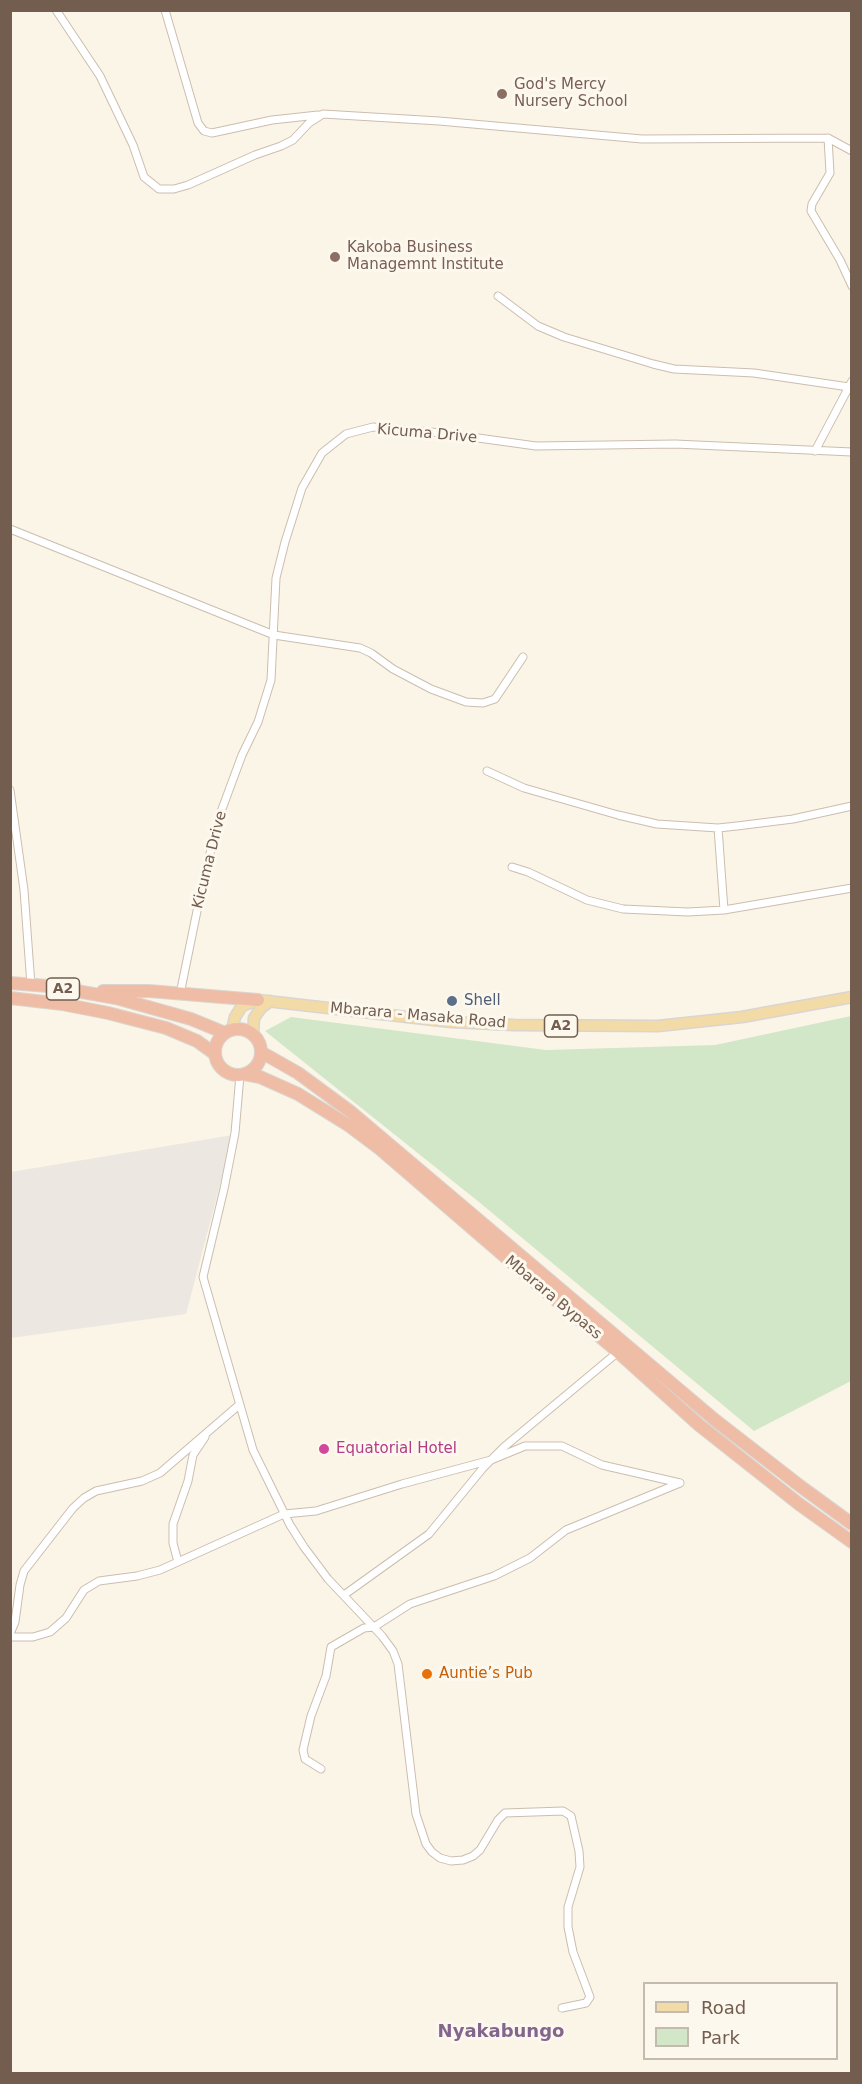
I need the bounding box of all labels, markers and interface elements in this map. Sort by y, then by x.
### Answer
place label: God's Mercy Nursery School [514,76,628,111]
marker: God's Mercy Nursery School [495,87,509,101]
place label: Kakoba Business Managemnt Institute [347,239,504,274]
marker: Kakoba Business Managemnt Institute [328,250,342,264]
street label: Kicuma Drive [376,421,478,447]
street label: Kicuma Drive [189,809,231,911]
road number: A2 [46,978,80,1000]
place label: Shell [464,992,501,1010]
marker: Shell [445,994,459,1008]
street label: Mbarara - Masaka Road [329,999,507,1033]
road number: A2 [544,1015,578,1037]
street label: Mbarara Bypass [501,1252,605,1344]
place label: Equatorial Hotel [336,1440,457,1458]
marker: Equatorial Hotel [317,1442,331,1456]
place label: Auntie’s Pub [439,1665,533,1683]
marker: Auntie’s Pub [420,1667,434,1681]
legend [643,1982,838,2060]
text: Road [701,1997,746,2018]
district label: Nyakabungo [438,2021,564,2043]
text: Park [701,2027,740,2048]

